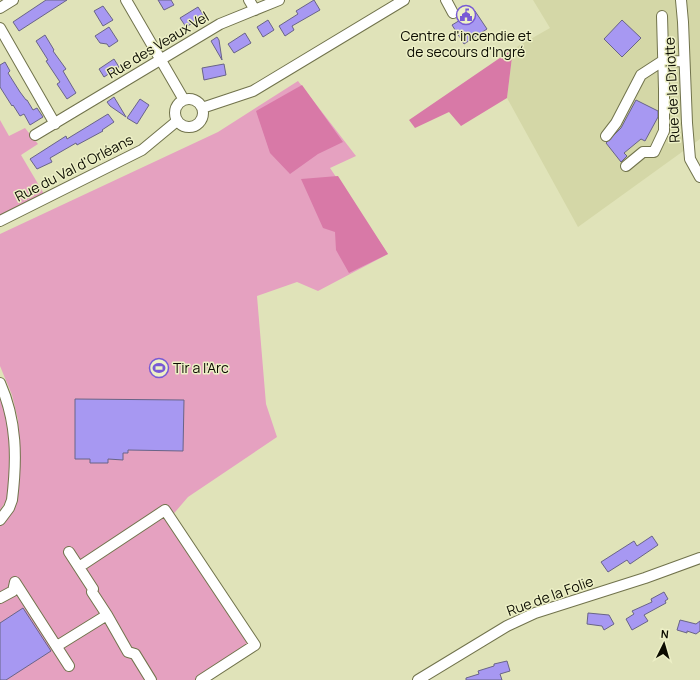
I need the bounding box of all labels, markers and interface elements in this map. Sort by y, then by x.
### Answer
public building icon: Centre d'incendie et de secours d'Ingré [455,4,477,26]
street label: Rue des Veaux Vel [103,7,212,83]
place label: Centre d'incendie et de secours d'Ingré [400,26,532,61]
street label: Rue de la Driotte [659,37,684,143]
street label: Rue du Val d'Orléans [11,129,136,206]
sports icon: Tir a l'Arc [148,357,170,379]
place label: Tir a l'Arc [173,358,229,377]
street label: Rue de la Folie [504,571,596,620]
north arrow [644,624,684,664]
text: N [660,626,670,641]

